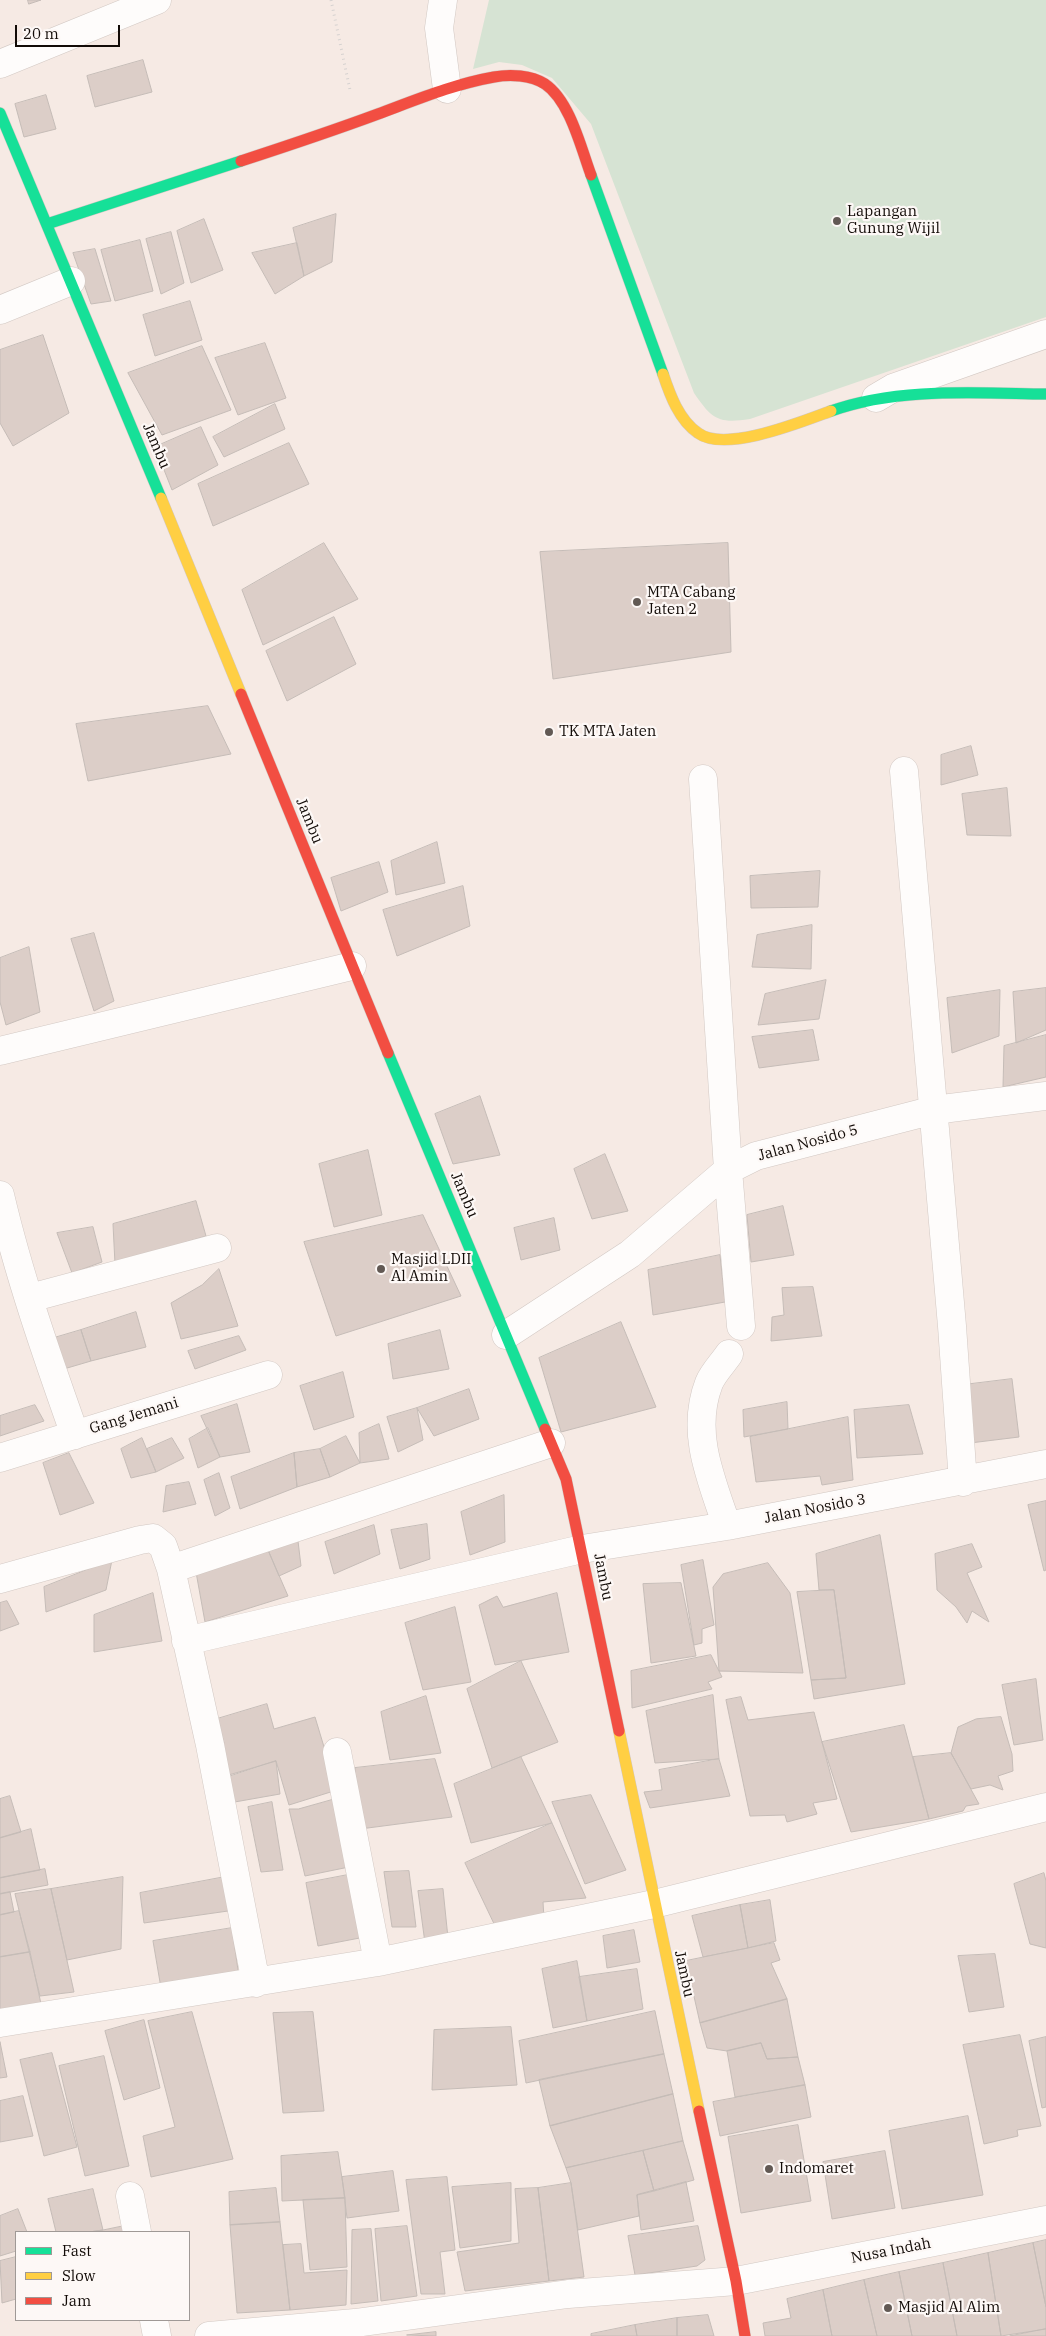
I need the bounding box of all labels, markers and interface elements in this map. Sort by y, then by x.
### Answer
scale bar [18,15,122,47]
text: 20 m [23,24,59,43]
place label: Lapangan Gunung Wijil [847,203,940,238]
marker: Lapangan Gunung Wijil [831,215,843,227]
street label: Jambu [138,421,174,471]
place label: MTA Cabang Jaten 2 [647,584,735,619]
marker: MTA Cabang Jaten 2 [631,596,643,608]
place label: TK MTA Jaten [559,723,656,741]
marker: TK MTA Jaten [543,726,555,738]
street label: Jambu [292,796,326,846]
street label: Jalan Nosido 5 [756,1121,860,1165]
street label: Jambu [446,1170,482,1220]
place label: Masjid LDII Al Amin [391,1251,471,1286]
marker: Masjid LDII Al Amin [375,1263,387,1275]
street label: Gang Jemani [87,1394,181,1438]
street label: Jalan Nosido 3 [763,1490,867,1528]
street label: Jambu [590,1552,616,1602]
street label: Jambu [670,1949,698,1999]
place label: Indomaret [779,2160,854,2178]
marker: Indomaret [763,2163,775,2175]
legend [15,2231,190,2321]
street label: Nusa Indah [849,2234,933,2268]
text: Fast [62,2241,92,2260]
text: Slow [62,2266,95,2285]
text: Jam [62,2291,91,2310]
place label: Masjid Al Alim [898,2299,1000,2317]
marker: Masjid Al Alim [882,2302,894,2314]

